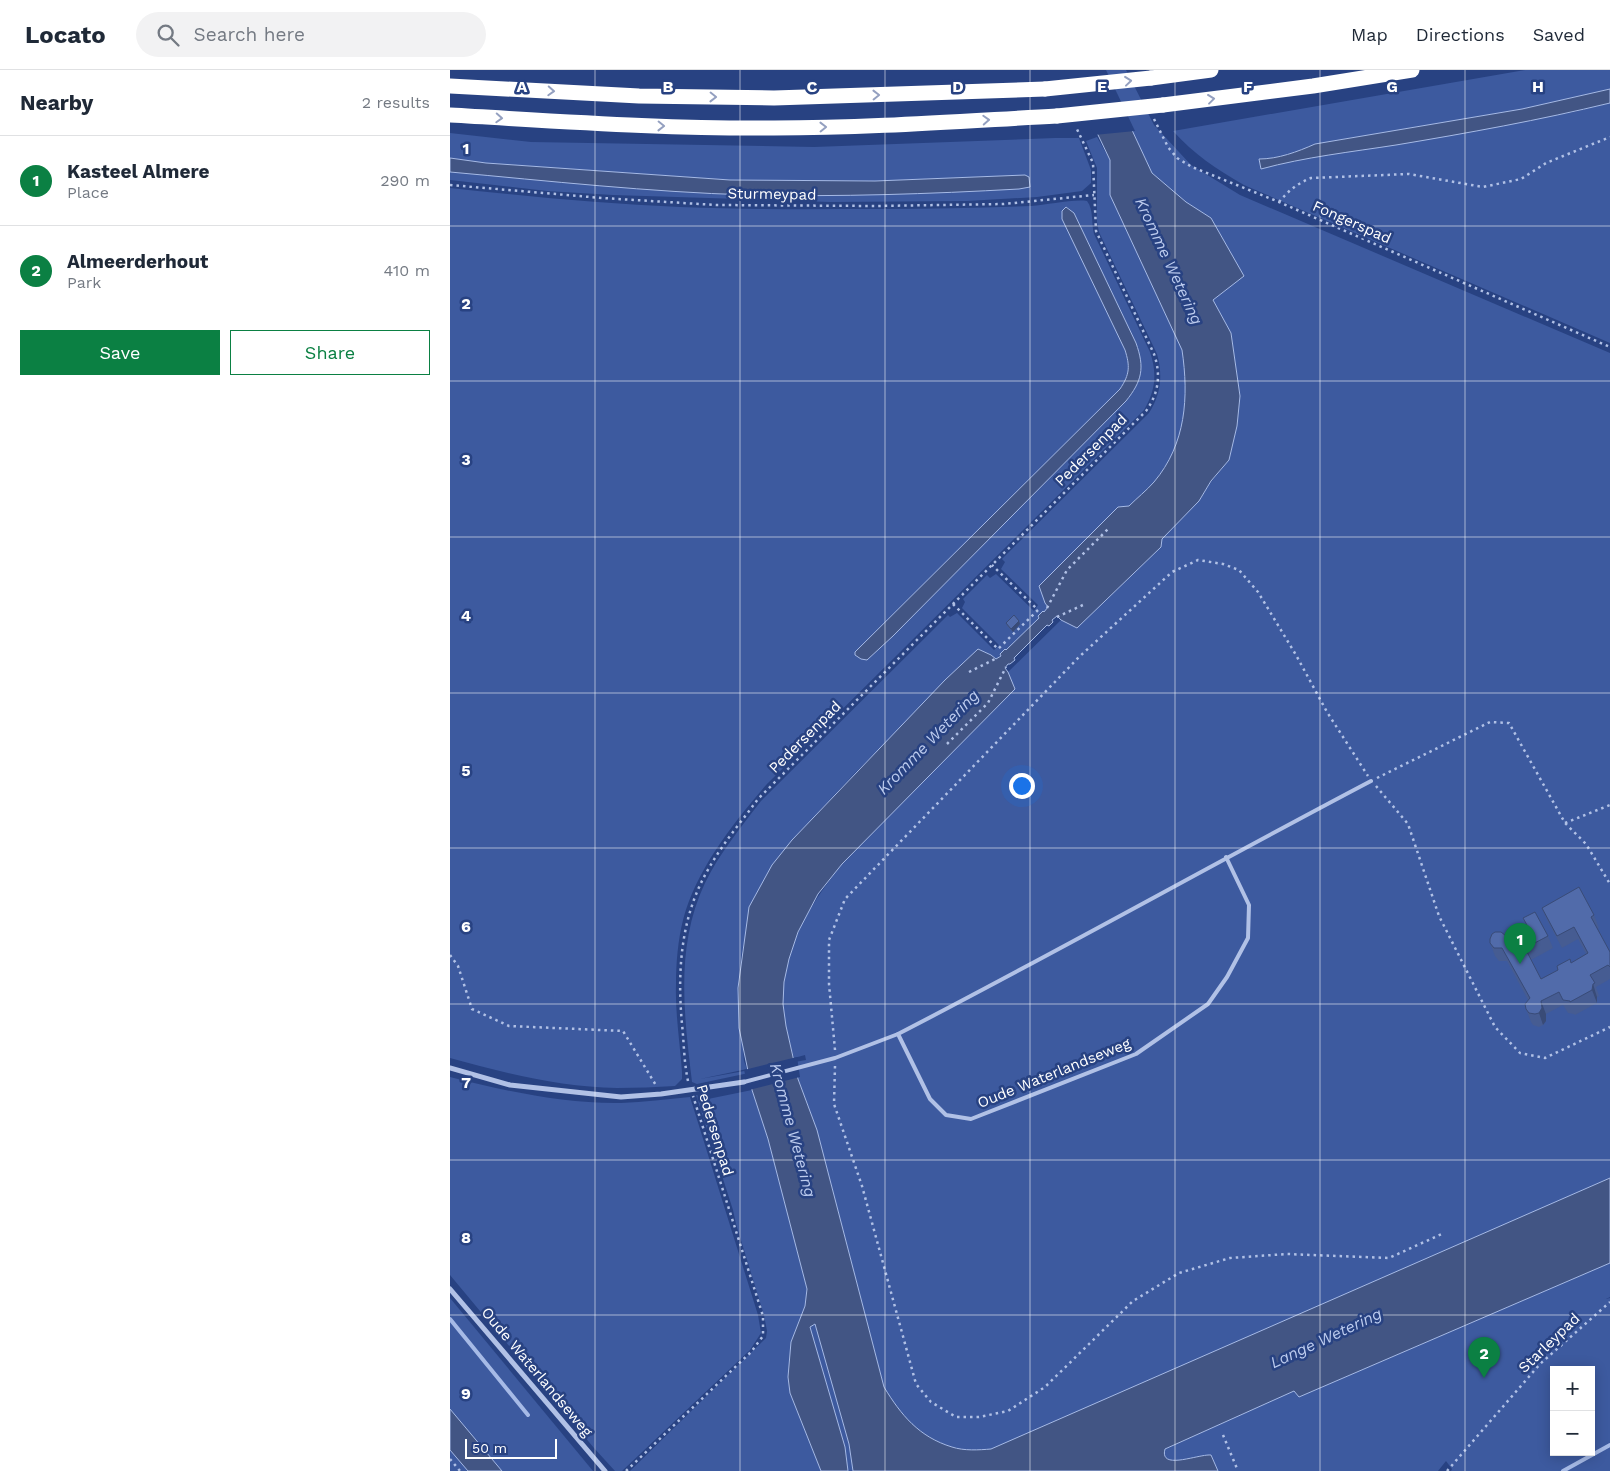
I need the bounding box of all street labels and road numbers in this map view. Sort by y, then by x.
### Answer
street label: Sturmeypad [727,184,817,204]
street label: Fongerspad [1310,197,1394,247]
street label: Pedersenpad [1051,410,1131,490]
street label: Pedersenpad [765,697,845,777]
street label: Oude Waterlandseweg [975,1034,1133,1112]
street label: Pedersenpad [693,1082,737,1178]
street label: Oude Waterlandseweg [478,1304,596,1440]
street label: Starleypad [1515,1309,1583,1377]

